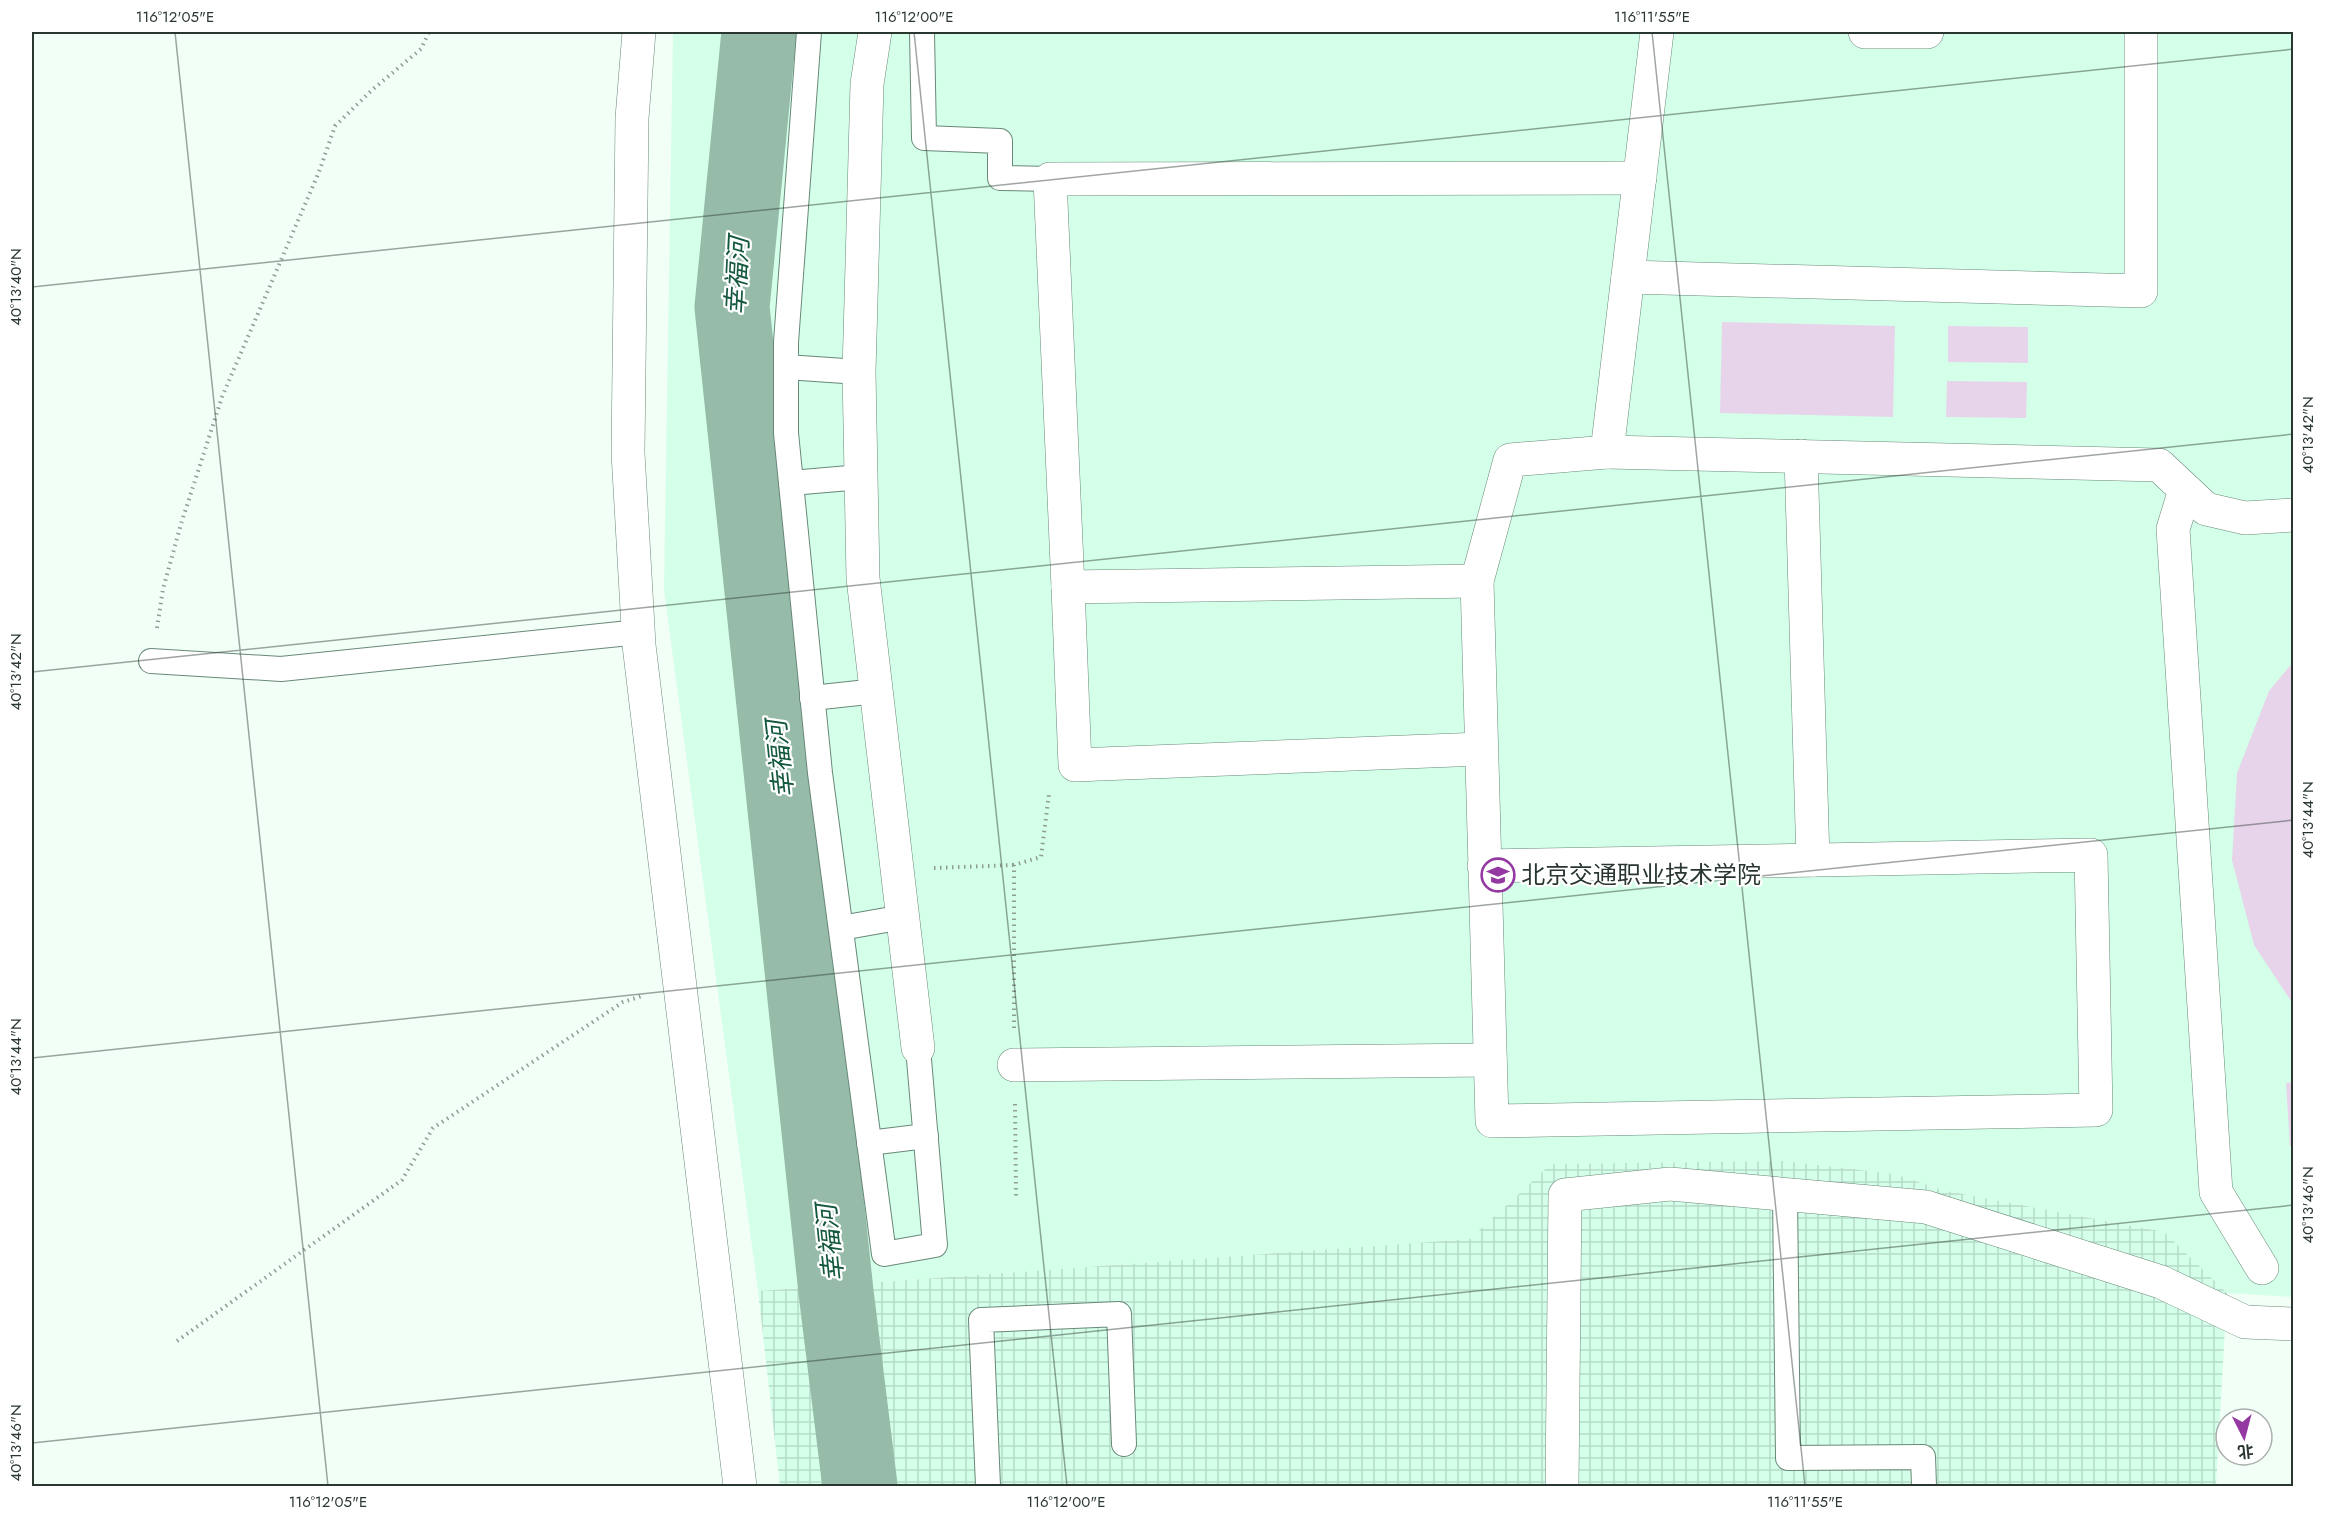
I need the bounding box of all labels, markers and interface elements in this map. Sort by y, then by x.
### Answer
text: 116°12'05"E [136,6,214,28]
text: 116°12'00"E [874,6,954,28]
text: 116°11'55"E [1614,6,1690,28]
water label: 幸福河 [716,231,758,316]
text: 40°13'40"N [5,248,27,326]
text: 40°13'42"N [2297,396,2319,474]
text: 40°13'42"N [5,633,27,711]
water label: 幸福河 [757,713,803,800]
text: 40°13'44"N [2297,781,2319,859]
school or university icon: 北京交通职业技术学院 [1480,857,1516,893]
place label: 北京交通职业技术学院 [1521,857,1761,892]
text: 40°13'44"N [5,1018,27,1096]
text: 40°13'46"N [2297,1166,2319,1244]
water label: 幸福河 [807,1197,853,1284]
text: 40°13'46"N [5,1404,27,1482]
north arrow [2214,1407,2274,1467]
text: 北 [2236,1439,2255,1464]
text: 116°12'05"E [289,1491,367,1513]
text: 116°12'00"E [1026,1491,1106,1513]
text: 116°11'55"E [1767,1491,1843,1513]

